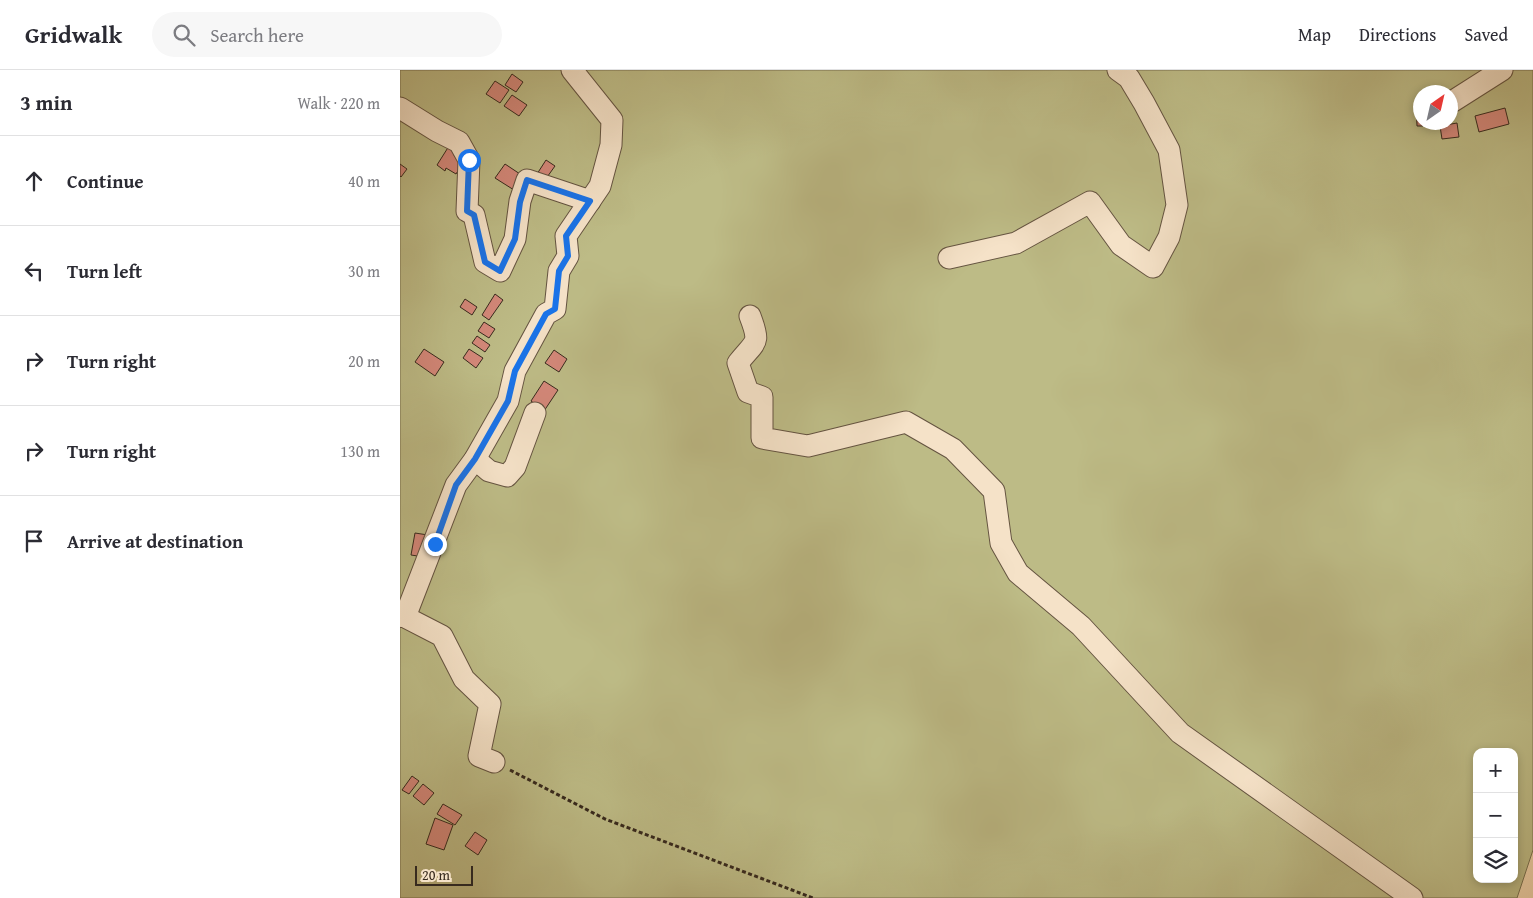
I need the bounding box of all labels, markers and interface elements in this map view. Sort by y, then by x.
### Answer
search box [152,12,502,57]
text: Gridwalk [25,17,122,52]
icon: search [170,21,198,49]
text: Search here [210,21,304,49]
text: Map [1298,21,1331,48]
text: Directions [1359,21,1436,48]
text: Saved [1464,21,1508,48]
north arrow [1413,85,1458,130]
text: 3 min [20,87,72,118]
text: Walk · 220 m [297,91,380,115]
route start [458,149,481,172]
icon: ahead [20,167,48,195]
text: Continue [67,167,144,195]
text: 40 m [348,169,380,193]
icon: left [20,257,48,285]
text: Turn left [67,257,142,285]
text: 30 m [348,259,380,283]
icon: right [20,347,48,375]
text: Turn right [67,347,156,375]
text: 20 m [348,349,380,373]
icon: right [20,437,48,465]
text: Turn right [67,437,156,465]
text: 130 m [340,439,380,463]
icon: arrive [20,527,48,555]
text: Arrive at destination [67,527,243,555]
route end [424,533,447,556]
map controls [1473,748,1518,883]
button: + [1473,748,1518,793]
button: − [1473,793,1518,838]
button: layers [1473,838,1518,883]
scale bar [415,863,472,886]
text: 20 m [422,865,450,885]

